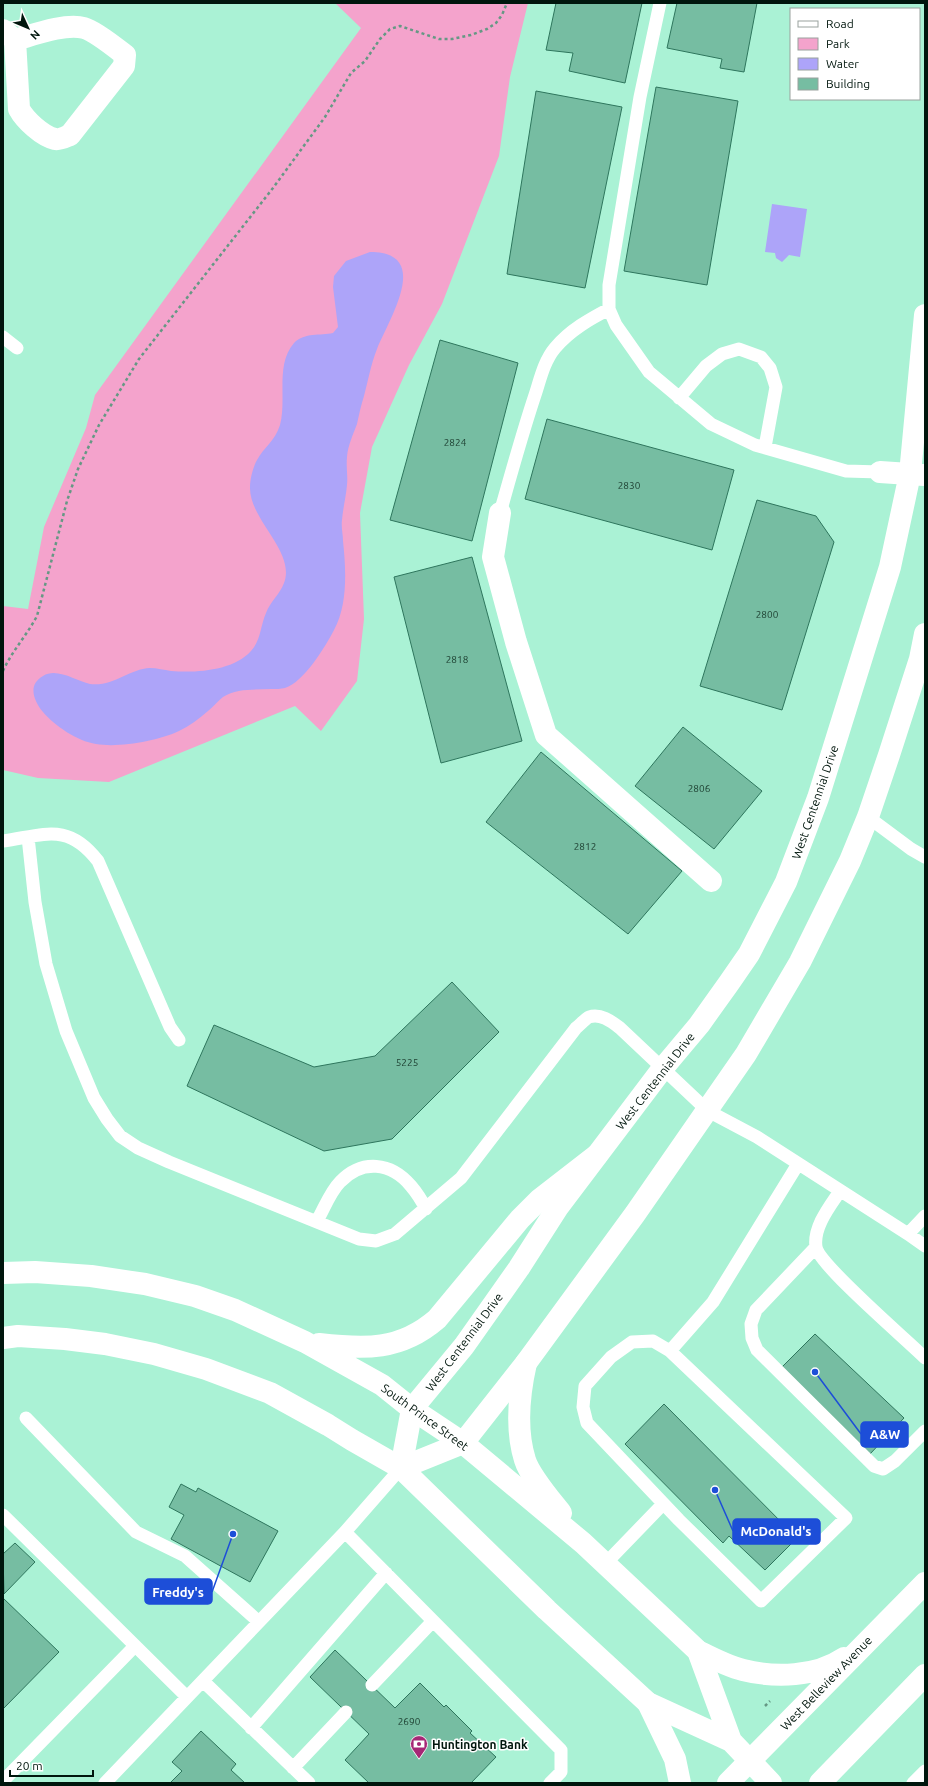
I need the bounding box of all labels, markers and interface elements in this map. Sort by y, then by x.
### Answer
north arrow [8,8,48,48]
legend [790,8,920,100]
text: Road [826,17,854,30]
text: N [28,28,42,42]
text: Park [826,37,850,50]
text: Water [826,57,859,70]
text: Building [826,77,870,90]
house number: 2824 [444,437,467,448]
house number: 2830 [618,480,641,491]
house number: 2800 [756,609,779,620]
house number: 2818 [446,654,469,665]
street label: West Centennial Drive [789,743,841,861]
house number: 2806 [688,783,711,794]
house number: 2812 [574,841,596,852]
street label: West Centennial Drive [613,1030,697,1132]
house number: 5225 [396,1057,418,1068]
street label: West Centennial Drive [423,1290,505,1394]
street label: South Prince Street [379,1381,471,1453]
callout: A&W [861,1422,908,1447]
text: A&W [870,1427,900,1441]
callout: McDonald's [733,1519,820,1544]
text: McDonald's [741,1524,811,1538]
callout: Freddy's [145,1579,212,1604]
text: Freddy's [152,1585,204,1599]
street label: West Belleview Avenue [778,1633,874,1733]
house number: 2690 [398,1716,421,1727]
bank icon: Huntington Bank [409,1734,429,1759]
place label: Huntington Bank [432,1738,528,1751]
scale bar [10,1752,93,1778]
text: 20 m [16,1759,43,1772]

